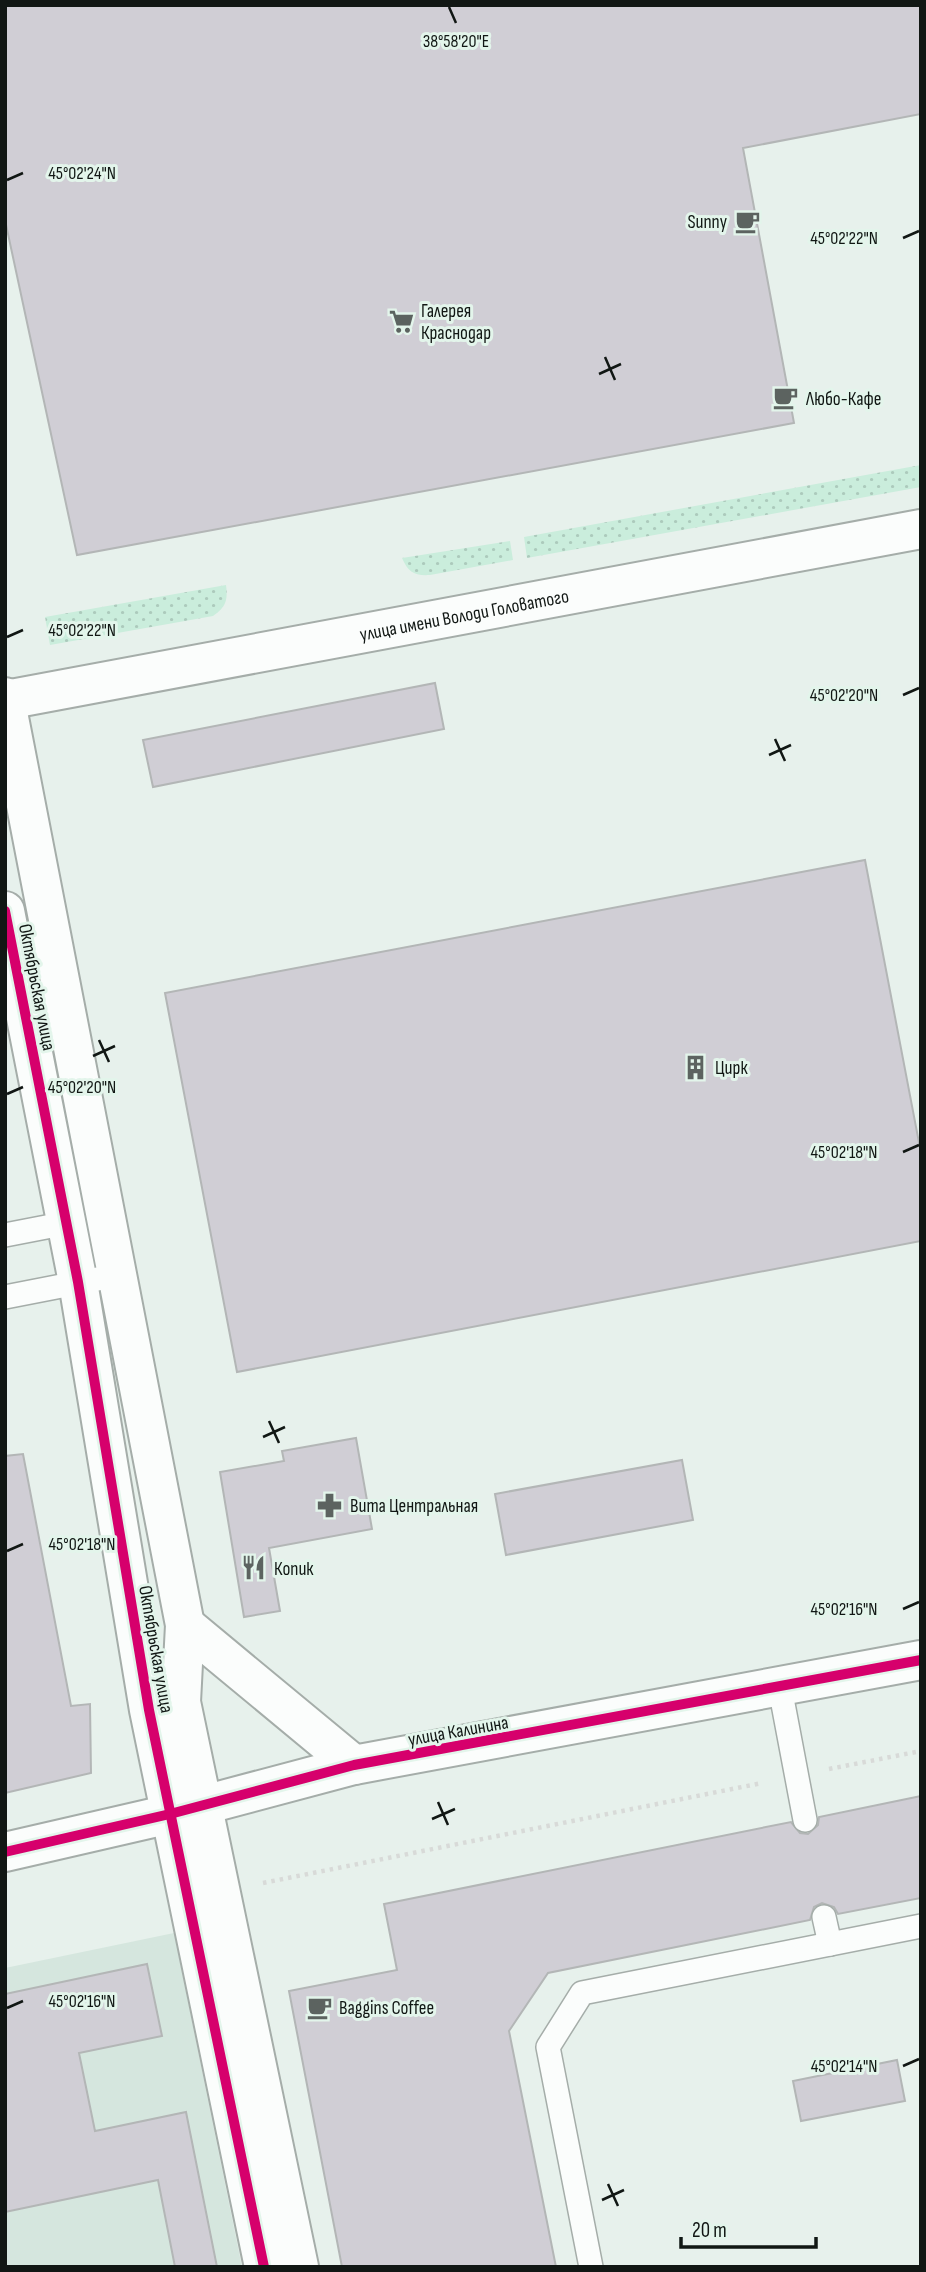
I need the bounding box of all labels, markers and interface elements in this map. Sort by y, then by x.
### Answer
text: 38°58'20"E [423,31,489,52]
text: 45°02'24"N [48,163,116,184]
cafe icon: Sunny [733,207,761,235]
place label: Sunny [687,211,728,234]
text: 45°02'22"N [810,228,878,249]
place label: Галерея Краснодар [421,300,491,345]
supermarket icon: Галерея Краснодар [387,307,415,335]
cafe icon: Любо-Кафе [772,384,800,412]
place label: Любо-Кафе [805,388,881,411]
street label: улица имени Володи Головатого [358,585,571,647]
text: 45°02'22"N [48,620,116,641]
text: 45°02'20"N [810,685,878,706]
street label: Октябрьская улица [13,922,60,1053]
building icon: Цирк [681,1053,709,1081]
place label: Цирк [715,1057,748,1080]
text: 45°02'20"N [48,1077,116,1098]
text: 45°02'18"N [811,1142,877,1163]
pharmacy icon: Вита Центральная [316,1491,344,1519]
place label: Вита Центральная [350,1495,478,1518]
text: 45°02'18"N [49,1534,115,1555]
restaurant icon: Копик [240,1554,268,1582]
place label: Копик [274,1558,314,1581]
street label: Октябрьская улица [133,1584,178,1715]
text: 45°02'16"N [810,1599,878,1620]
street label: улица Калинина [406,1711,510,1752]
text: 45°02'16"N [48,1991,116,2012]
cafe icon: Baggins Coffee [305,1993,333,2021]
place label: Baggins Coffee [339,1997,434,2020]
text: 45°02'14"N [811,2056,877,2077]
scale bar [681,2206,816,2250]
text: 20 m [692,2218,727,2243]

